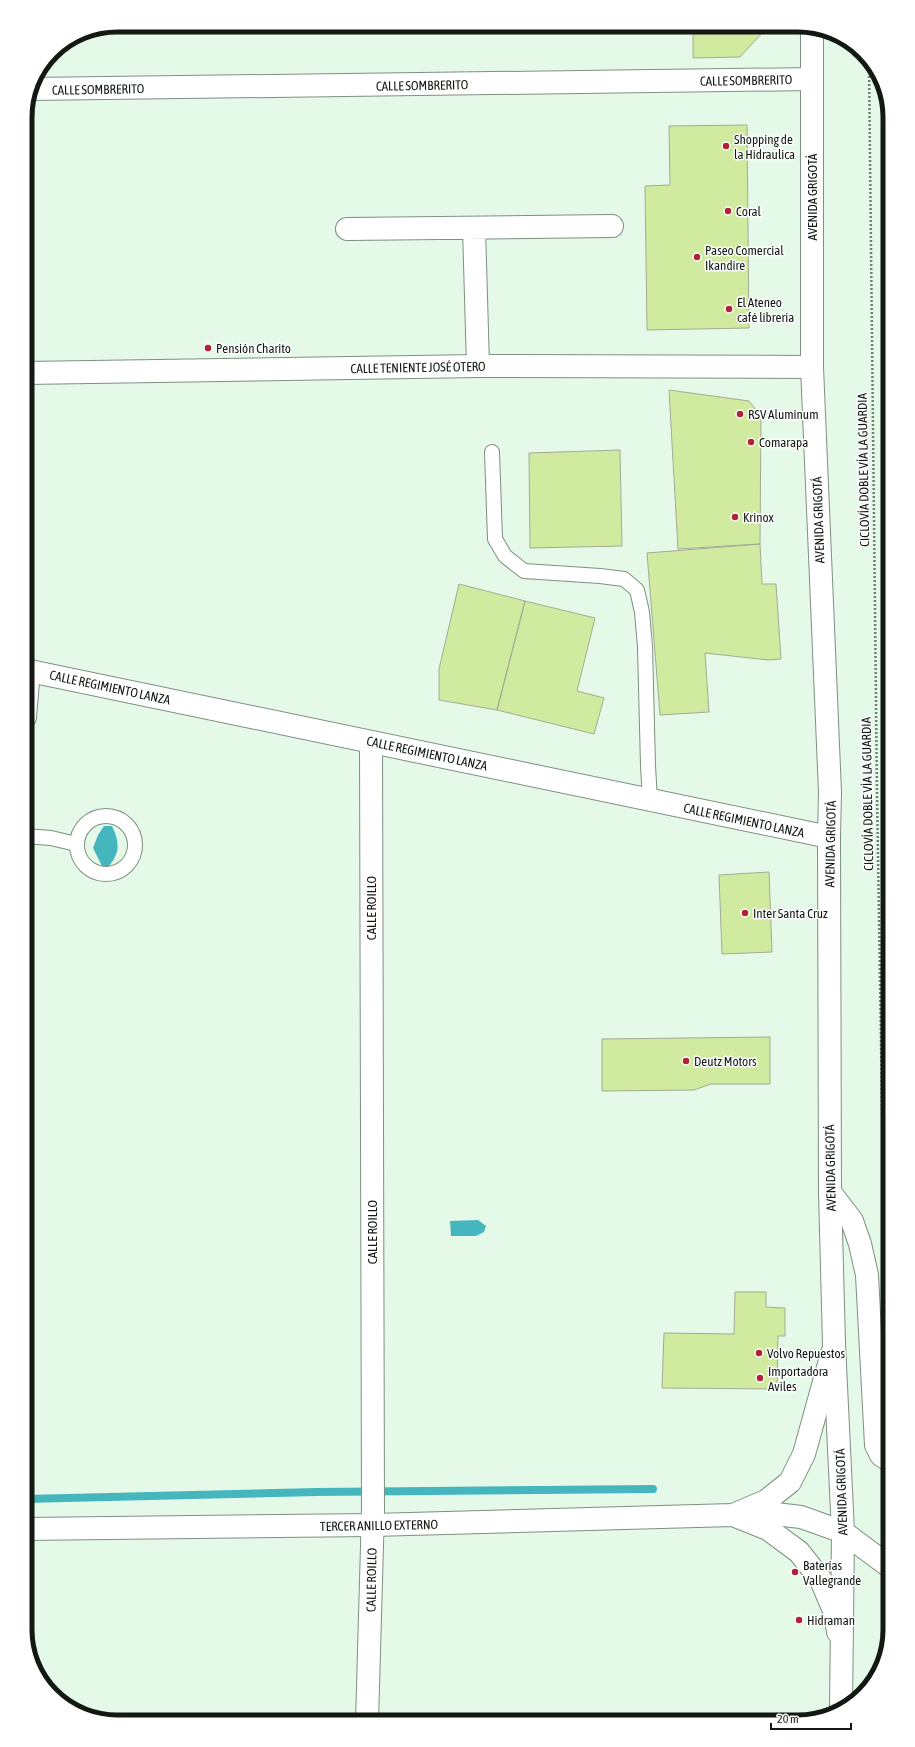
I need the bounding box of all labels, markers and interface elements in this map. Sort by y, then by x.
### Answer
street label: CALLE SOMBRERITO [700,72,793,89]
street label: CALLE SOMBRERITO [376,77,469,94]
street label: CALLE SOMBRERITO [52,81,145,98]
place label: Shopping de la Hidraulica [734,132,795,162]
marker: Shopping de la Hidraulica [721,141,731,151]
street label: AVENIDA GRIGOTÁ [805,153,820,240]
place label: Coral [736,204,762,219]
marker: Coral [723,206,733,216]
place label: Paseo Comercial Ikandire [705,243,784,273]
marker: Paseo Comercial Ikandire [692,252,702,262]
place label: El Ateneo café librería [737,295,794,325]
marker: El Ateneo café librería [724,304,734,314]
place label: Pensión Charito [216,341,291,356]
marker: Pensión Charito [203,343,213,353]
street label: CALLE TENIENTE JOSÉ OTERO [350,359,486,376]
street label: CICLOVÍA DOBLE VÍA LA GUARDIA [855,392,872,547]
place label: RSV Aluminum [748,407,819,422]
marker: RSV Aluminum [735,409,745,419]
place label: Comarapa [759,435,808,450]
marker: Comarapa [746,437,756,447]
street label: AVENIDA GRIGOTÁ [809,476,828,564]
place label: Krinox [743,510,774,525]
marker: Krinox [730,512,740,522]
street label: CALLE REGIMIENTO LANZA [48,667,172,708]
street label: CICLOVÍA DOBLE VÍA LA GUARDIA [859,716,876,871]
street label: CALLE REGIMIENTO LANZA [365,733,489,774]
street label: CALLE REGIMIENTO LANZA [682,800,806,841]
street label: AVENIDA GRIGOTÁ [822,800,839,888]
street label: CALLE ROILLO [364,875,379,940]
place label: Inter Santa Cruz [753,906,828,921]
marker: Inter Santa Cruz [740,908,750,918]
place label: Deutz Motors [694,1054,757,1069]
marker: Deutz Motors [681,1056,691,1066]
street label: AVENIDA GRIGOTÁ [822,1124,839,1212]
street label: CALLE ROILLO [365,1199,380,1264]
place label: Volvo Repuestos [767,1346,846,1361]
marker: Volvo Repuestos [754,1348,764,1358]
place label: Importadora Aviles [768,1364,828,1394]
marker: Importadora Aviles [755,1373,765,1383]
street label: AVENIDA GRIGOTÁ [832,1448,851,1536]
street label: TERCER ANILLO EXTERNO [320,1517,439,1534]
street label: CALLE ROILLO [363,1547,380,1612]
place label: Baterías Vallegrande [803,1558,861,1588]
marker: Baterías Vallegrande [790,1567,800,1577]
place label: Hidraman [807,1613,855,1628]
marker: Hidraman [794,1615,804,1625]
scale bar [771,1705,851,1731]
text: 20 m [777,1712,799,1726]

